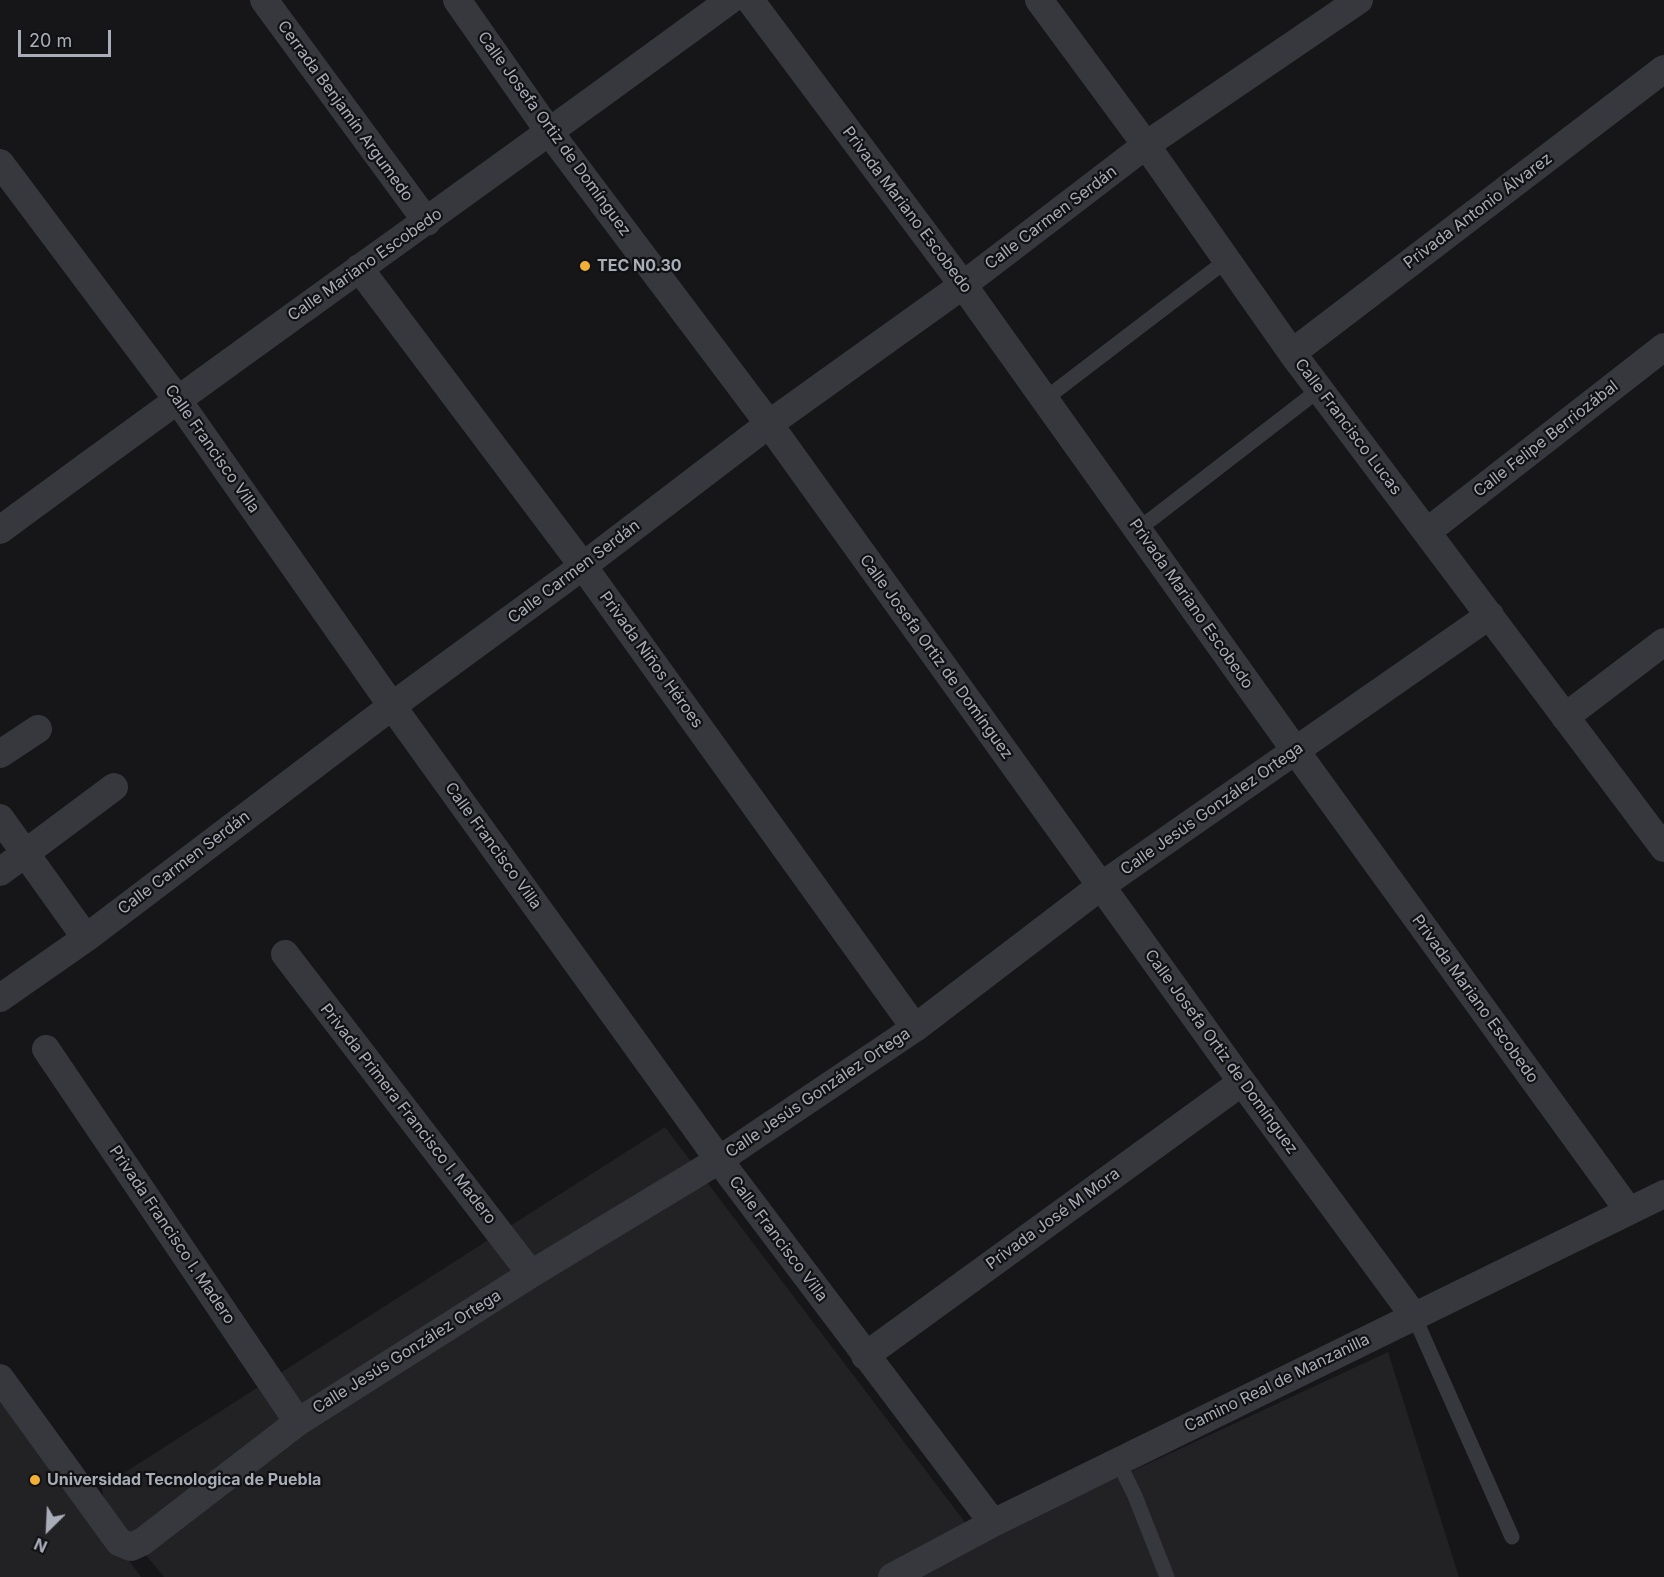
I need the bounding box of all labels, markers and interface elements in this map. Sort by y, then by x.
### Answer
street label: Cerrada Benjamín Argumedo [273,17,417,205]
scale bar [21,18,114,56]
street label: Calle Josefa Ortiz de Domínguez [473,28,635,240]
text: 20 m [29,30,72,51]
street label: Privada Mariano Escobedo [838,123,976,297]
street label: Privada Antonio Álvarez [1400,149,1556,273]
street label: Calle Carmen Serdán [981,162,1121,274]
street label: Calle Mariano Escobedo [284,204,446,326]
place label: TEC N0.30 [597,256,682,276]
marker: TEC N0.30 [578,259,592,273]
street label: Calle Francisco Lucas [1290,355,1406,499]
street label: Calle Felipe Berriozábal [1470,377,1622,501]
street label: Calle Francisco Villa [161,381,263,517]
street label: Privada Mariano Escobedo [1125,515,1257,693]
street label: Calle Carmen Serdán [504,516,644,628]
street label: Calle Josefa Ortiz de Domínguez [855,551,1017,763]
street label: Privada Niños Héroes [595,588,707,732]
street label: Calle Jesús González Ortega [1117,739,1307,879]
street label: Calle Francisco Villa [441,779,545,913]
street label: Calle Carmen Serdán [114,807,254,919]
street label: Privada Mariano Escobedo [1408,911,1542,1087]
street label: Calle Josefa Ortiz de Domínguez [1140,946,1302,1158]
street label: Privada Primera Francisco I. Madero [316,1000,500,1228]
street label: Calle Jesús González Ortega [722,1024,914,1162]
street label: Privada Francisco I. Madero [105,1142,239,1328]
street label: Privada José M Mora [982,1164,1124,1274]
street label: Calle Francisco Villa [725,1173,831,1305]
street label: Calle Jesús González Ortega [309,1286,505,1418]
street label: Camino Real de Manzanilla [1181,1330,1373,1436]
place label: Universidad Tecnologica de Puebla [47,1470,321,1490]
marker: Universidad Tecnologica de Puebla [28,1473,42,1487]
north arrow [18,1499,78,1559]
text: N [31,1534,50,1557]

